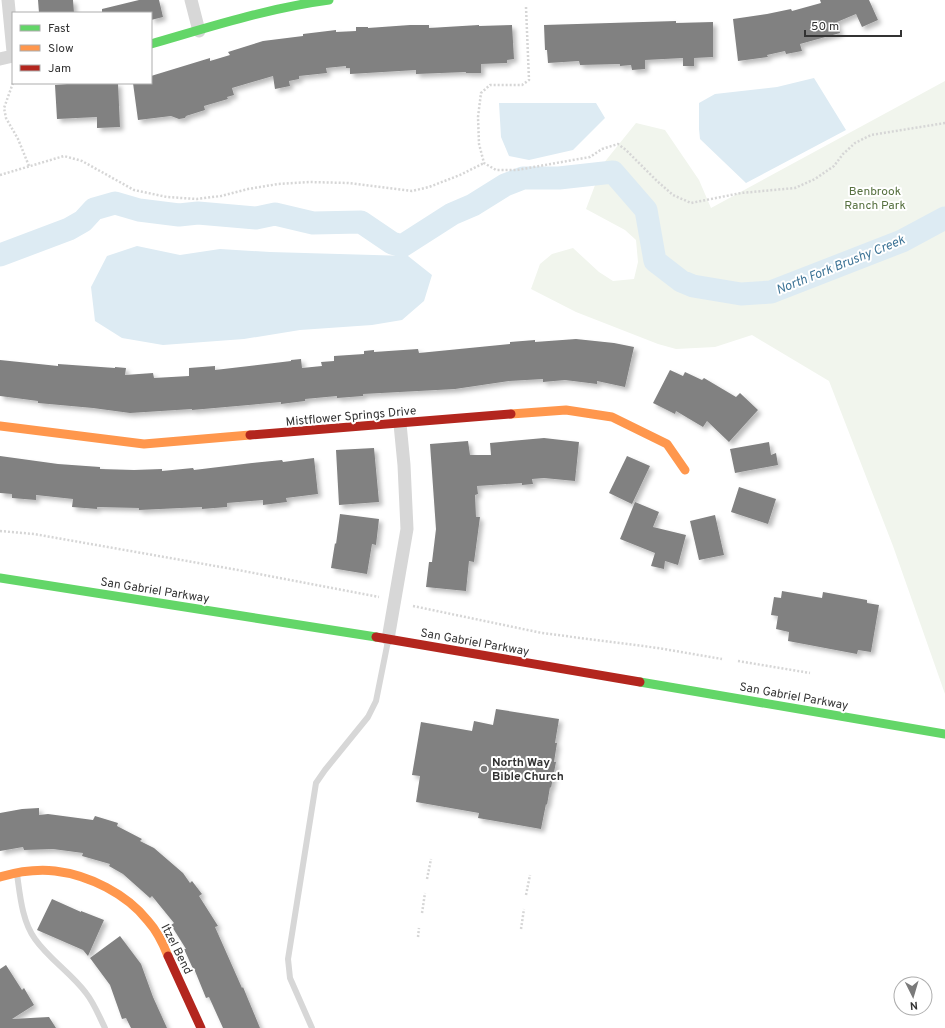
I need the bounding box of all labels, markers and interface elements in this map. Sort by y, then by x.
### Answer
legend [12,12,152,84]
scale bar [805,12,901,38]
text: 50 m [811,19,839,35]
text: Fast [48,21,70,37]
text: Slow [48,41,74,57]
text: Jam [48,61,71,77]
park label: Benbrook Ranch Park [844,184,906,214]
water label: North Fork Brushy Creek [774,233,908,299]
street label: Mistflower Springs Drive [285,403,417,431]
street label: San Gabriel Parkway [99,574,211,608]
street label: San Gabriel Parkway [419,626,531,660]
street label: San Gabriel Parkway [738,680,850,714]
place label: North Way Bible Church [492,755,564,785]
marker: North Way Bible Church [479,764,489,774]
street label: Itzel Bend [157,922,196,977]
north arrow [893,976,933,1016]
text: N [909,998,918,1012]

